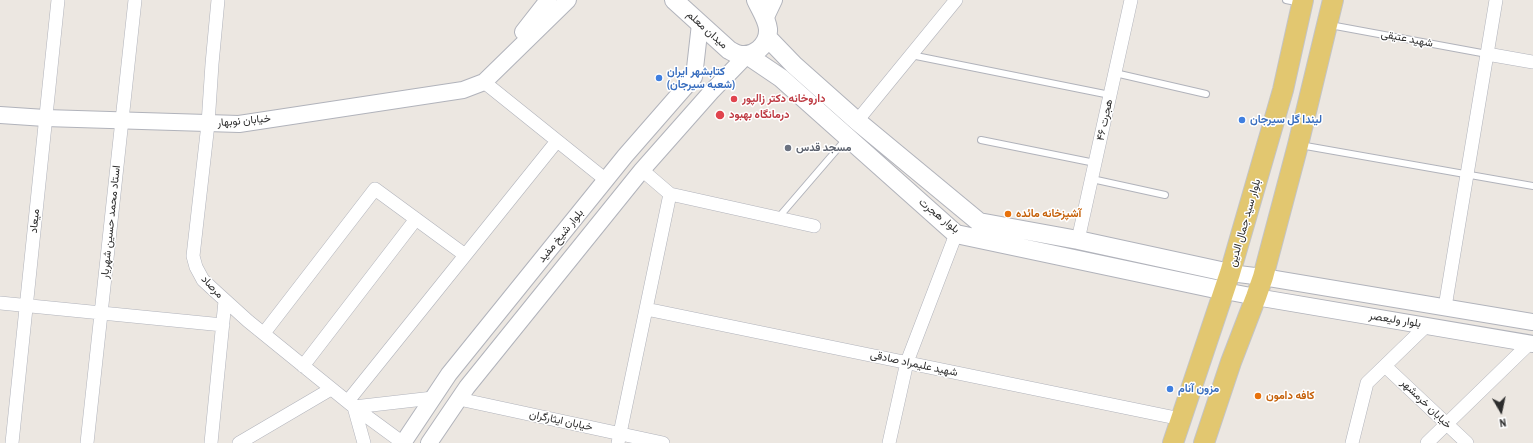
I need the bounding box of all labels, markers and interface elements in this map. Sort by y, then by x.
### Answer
street label: میدان معلم [684,8,730,52]
street label: شهید عتیقی [1380,27,1434,51]
place label: کتابشهر ایران (شعبه سیرجان) [667,65,735,91]
marker: کتابشهر ایران (شعبه سیرجان) [654,73,664,83]
place label: داروخانه دکتر زالپور [742,92,825,106]
marker: داروخانه دکتر زالپور [729,94,739,104]
street label: هجرت ۴۶ [1094,98,1116,142]
place label: درمانگاه بهبود [729,108,789,122]
marker: درمانگاه بهبود [714,109,726,121]
street label: خیابان نوبهار [217,112,271,130]
place label: لیندا گل سیرجان [1250,113,1322,127]
marker: لیندا گل سیرجان [1237,115,1247,125]
place label: مسجد قدس [796,141,852,155]
marker: مسجد قدس [783,143,793,153]
street label: استاد محمد حسین شهریار [98,165,124,279]
street label: بلوار سید جمال الدین [1226,177,1264,269]
street label: بلوار هجرت [916,196,962,236]
street label: بلوار شیخ مفید [535,207,587,265]
place label: آشپزخانه مائده [1016,207,1081,221]
street label: میعاد [27,208,43,234]
marker: آشپزخانه مائده [1003,209,1013,219]
street label: مرصاد [198,273,226,301]
street label: بلوار ولیعصر [1368,309,1422,331]
street label: شهید علیمراد صادقی [869,348,959,380]
street label: خیابان خرمشهر [1398,376,1454,432]
place label: مزون آنام [1178,382,1219,396]
marker: مزون آنام [1165,384,1175,394]
place label: کافه دامون [1266,389,1314,403]
marker: کافه دامون [1253,391,1263,401]
north arrow [1481,391,1521,431]
street label: خیابان ایثارگران [528,408,594,434]
text: N [1499,415,1507,430]

